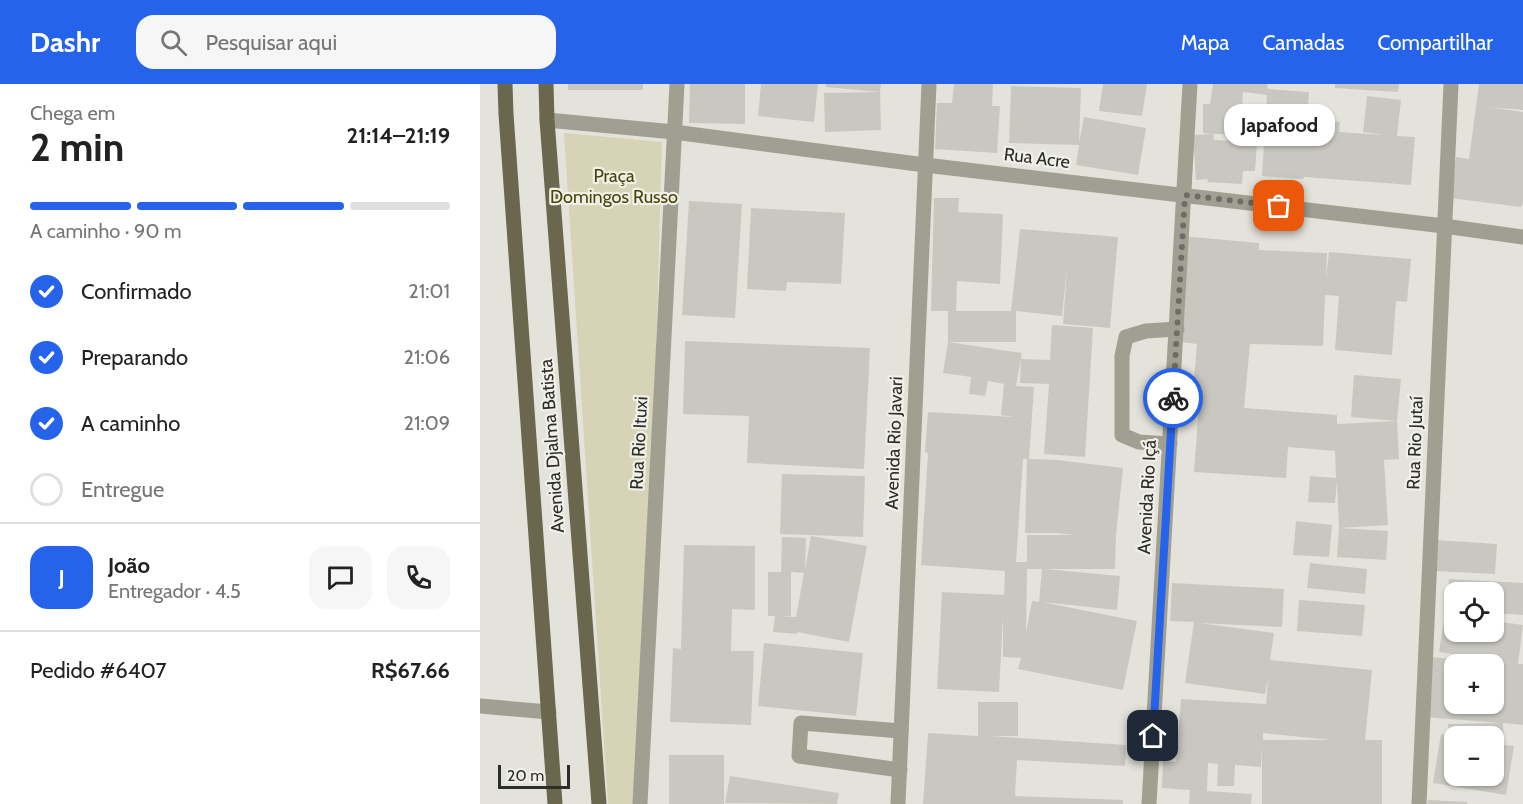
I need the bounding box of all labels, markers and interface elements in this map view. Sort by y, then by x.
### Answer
search box [136,15,556,69]
text: Dashr [30,25,100,59]
icon: search [157,26,190,59]
text: Pesquisar aqui [205,29,337,56]
text: Mapa [1181,30,1229,55]
text: Camadas [1262,30,1344,55]
text: Compartilhar [1377,30,1493,55]
text: Chega em [30,101,115,125]
callout: Japafood [1224,104,1334,146]
text: Japafood [1241,113,1318,137]
text: 21:14–21:19 [347,122,450,149]
text: 2 min [30,123,124,171]
street label: Rua Acre [1003,143,1071,173]
park label: Praça Domingos Russo [550,165,678,208]
pin [1253,180,1304,231]
icon: bag [1262,189,1295,222]
text: A caminho · 90 m [30,219,181,243]
icon: check [30,275,63,308]
text: Confirmado [81,278,192,305]
text: 21:01 [408,279,450,303]
icon: check [30,341,63,374]
text: Preparando [81,344,188,371]
text: 21:06 [404,345,450,369]
street label: Avenida Djalma Batista [535,358,569,534]
courier [1143,368,1203,428]
street label: Avenida Rio Javari [881,376,907,510]
icon: bike [1157,382,1190,415]
street label: Rua Rio Ituxi [626,396,652,490]
street label: Rua Rio Jutaí [1402,396,1428,490]
icon: check [30,407,63,440]
text: A caminho [81,410,180,437]
text: 21:09 [404,411,450,435]
street label: Avenida Rio Içá [1133,439,1161,555]
text: Entregue [81,476,164,503]
button: chat [309,546,372,609]
button: phone [387,546,450,609]
text: João [108,552,150,579]
text: J [58,564,65,591]
text: Entregador · 4.5 [108,579,241,603]
map controls [1444,582,1504,786]
button: locate [1444,582,1504,642]
button: + [1444,654,1504,714]
text: Pedido #6407 [30,657,167,684]
text: R$67.66 [371,657,450,684]
pin [1127,710,1178,761]
icon: home [1136,719,1169,752]
button: − [1444,726,1504,786]
scale bar [498,762,570,790]
text: 20 m [507,766,544,785]

